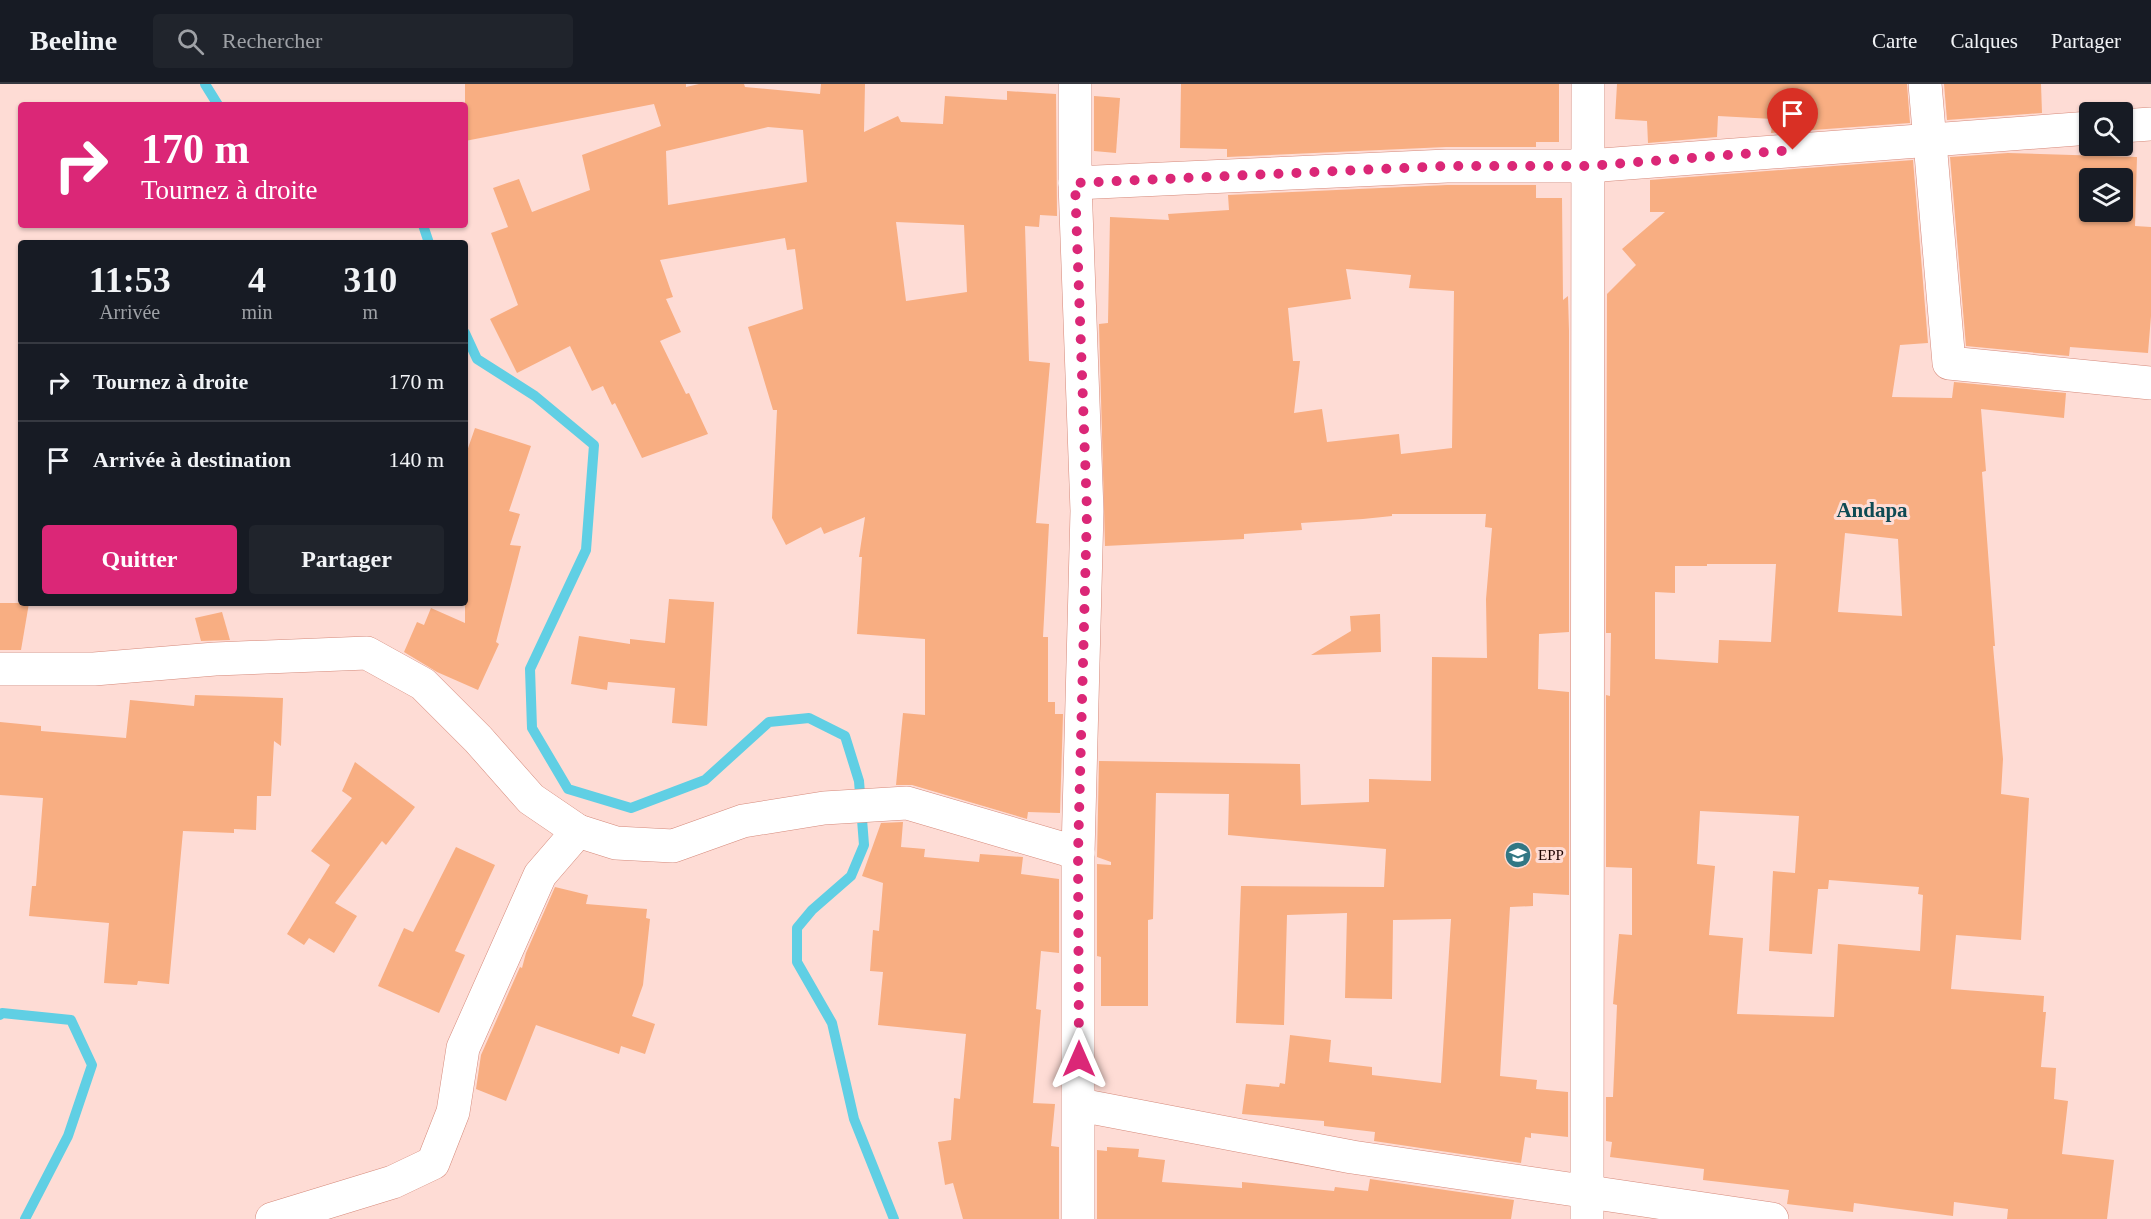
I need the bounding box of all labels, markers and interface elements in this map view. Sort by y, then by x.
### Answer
search box [153,14,573,68]
text: Beeline [30,25,117,56]
icon: search [174,25,207,58]
text: Rechercher [222,28,322,53]
text: Carte [1872,29,1917,53]
text: Calques [1950,29,2018,53]
text: Partager [2051,29,2121,53]
pin [1767,88,1818,150]
icon: arrive [1776,97,1809,130]
map controls [2079,102,2133,222]
button: search [2079,102,2133,156]
icon: right [42,126,120,204]
text: 170 m [141,126,250,172]
button: layers [2079,168,2133,222]
text: Tournez à droite [141,175,318,205]
text: 11:53 [89,260,171,300]
text: 4 [248,260,266,300]
text: 310 [343,260,397,300]
text: Arrivée [99,301,160,323]
text: min [241,301,273,323]
text: m [362,301,378,323]
icon: right [42,366,75,399]
text: Tournez à droite [93,369,248,394]
text: 170 m [388,369,444,394]
icon: arrive [42,444,75,477]
text: Arrivée à destination [93,447,291,472]
text: 140 m [388,447,444,472]
district label: Andapa [1836,498,1908,522]
button: Quitter [42,525,237,594]
button: Partager [249,525,444,594]
school or university icon: EPP [1503,840,1533,870]
place label: EPP [1538,847,1564,863]
position arrow [1047,1027,1111,1091]

